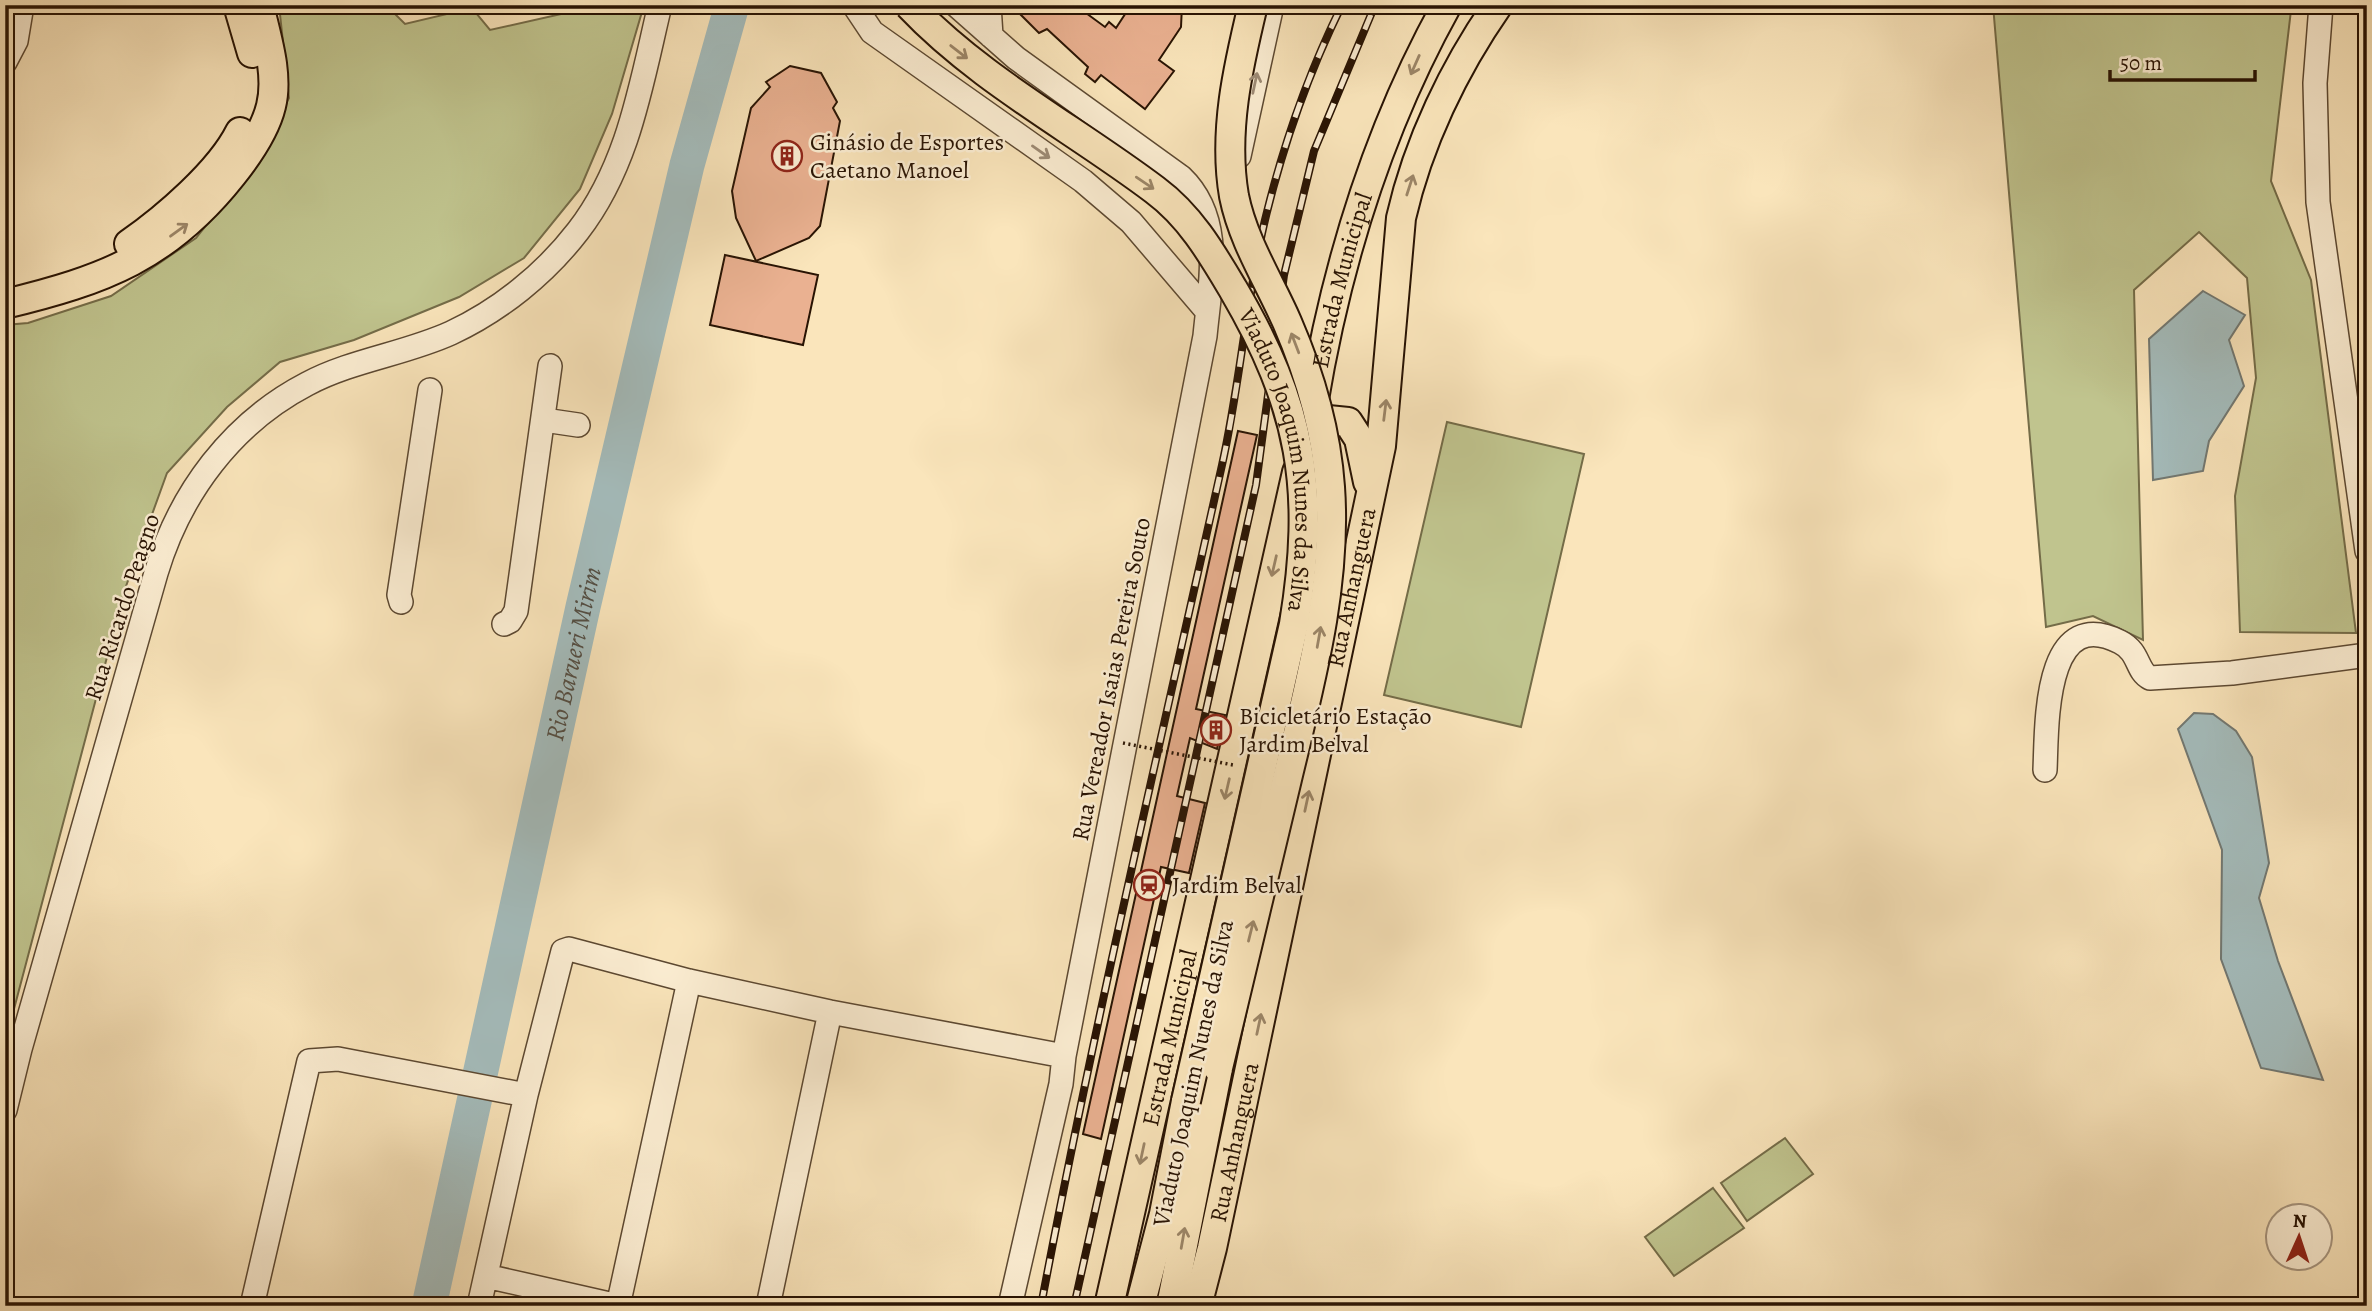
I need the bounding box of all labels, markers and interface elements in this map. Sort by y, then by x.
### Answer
scale bar [2110,38,2255,82]
one-way arrow [949,44,968,59]
text: 50 m [2120,49,2162,77]
one-way arrow [1408,54,1421,76]
one-way arrow [1250,72,1263,94]
place label: Ginásio de Esportes Caetano Manoel [810,126,1004,186]
building icon: Ginásio de Esportes Caetano Manoel [770,139,804,173]
one-way arrow [1031,145,1050,159]
one-way arrow [1405,174,1417,196]
one-way arrow [1135,176,1154,190]
street label: Estrada Municipal [1304,188,1380,371]
one-way arrow [169,223,188,237]
street label: Viaduto Joaquim Nunes da Silva [1230,302,1320,615]
one-way arrow [1287,332,1300,354]
one-way arrow [1378,399,1391,422]
street label: Rua Anhanguera [1319,504,1384,670]
street label: Rua Ricardo Peagno [77,509,167,705]
street label: Rua Vereador Isaias Pereira Souto [1064,515,1158,843]
one-way arrow [1267,554,1281,577]
water label: Rio Barueri Mirim [537,563,609,744]
one-way arrow [1312,626,1326,649]
place label: Bicicletário Estação Jardim Belval [1239,700,1431,760]
building icon: Bicicletário Estação Jardim Belval [1199,713,1233,747]
one-way arrow [1220,777,1233,800]
one-way arrow [1300,790,1314,813]
station icon: Jardim Belval [1132,868,1166,902]
place label: Jardim Belval [1172,869,1302,901]
street label: Viaduto Joaquim Nunes da Silva [1145,916,1241,1230]
one-way arrow [1245,920,1258,943]
street label: Estrada Municipal [1134,946,1205,1129]
one-way arrow [1253,1013,1267,1036]
street label: Rua Anhanguera [1202,1059,1267,1225]
one-way arrow [1135,1142,1149,1165]
north arrow [2264,1202,2334,1272]
text: N [2292,1208,2308,1234]
one-way arrow [1176,1228,1190,1250]

